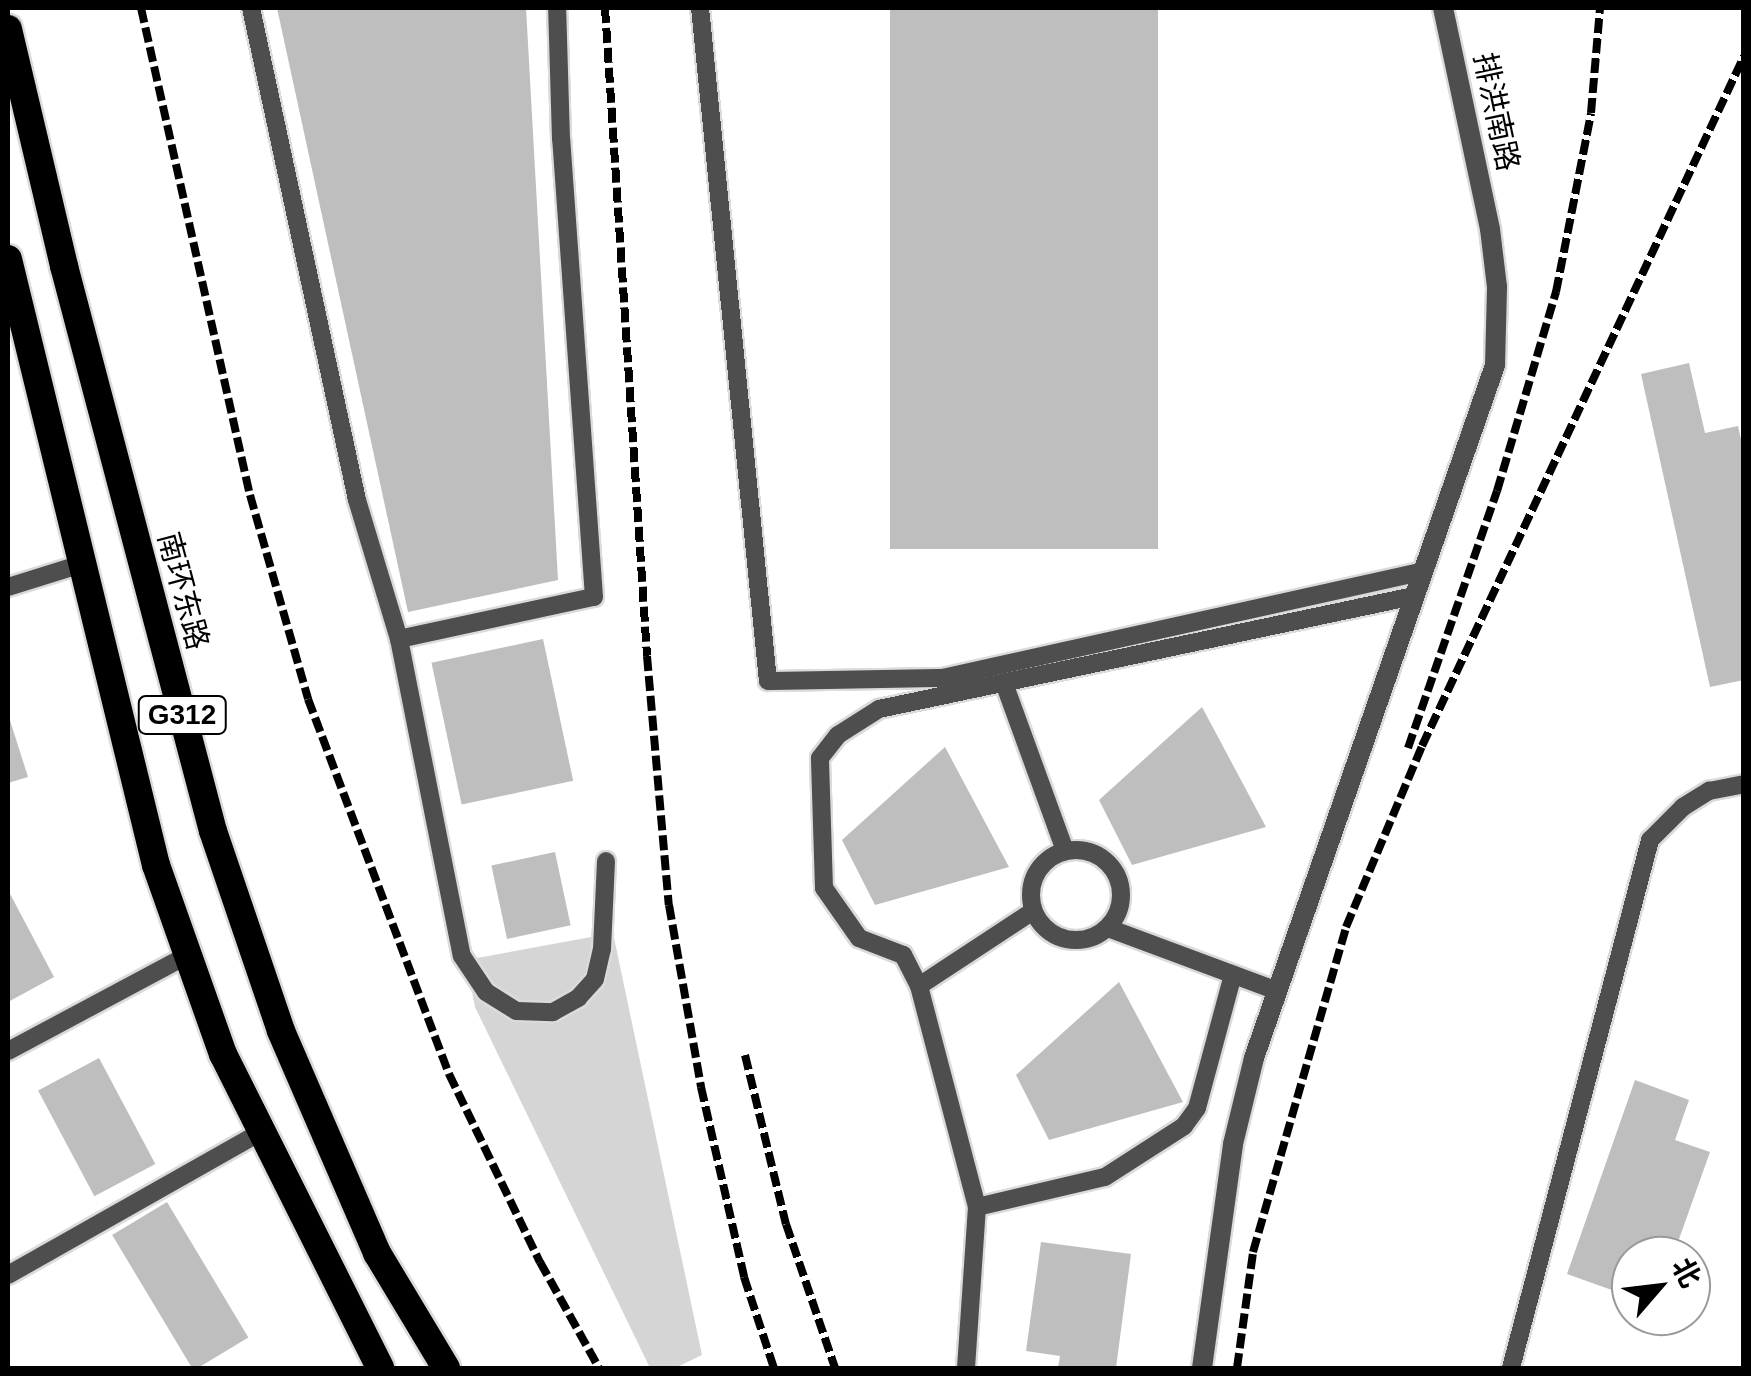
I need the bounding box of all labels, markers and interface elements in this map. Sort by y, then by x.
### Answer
street label: 排洪南路 [1466,50,1526,174]
street label: 南环东路 [150,528,216,654]
road number: G312 [137,692,227,738]
north arrow [1611,1236,1711,1336]
text: 北 [1666,1253,1706,1292]

